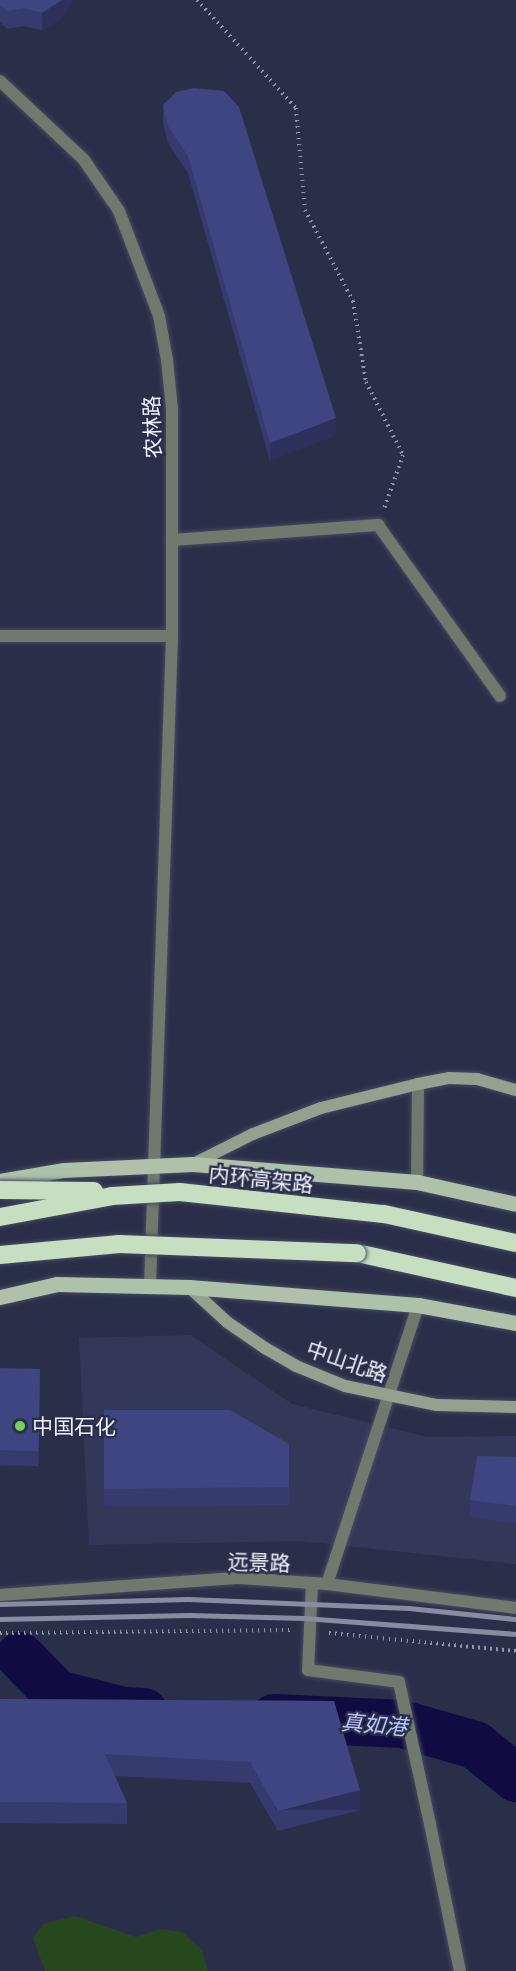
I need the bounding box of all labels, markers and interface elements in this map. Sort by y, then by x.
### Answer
street label: 农林路 [138,395,166,459]
street label: 内环高架路 [207,1161,315,1197]
street label: 中山北路 [303,1335,391,1387]
place label: 中国石化 [32,1413,116,1439]
marker: 中国石化 [13,1419,27,1433]
street label: 远景路 [227,1548,291,1576]
water label: 真如港 [340,1709,408,1741]

